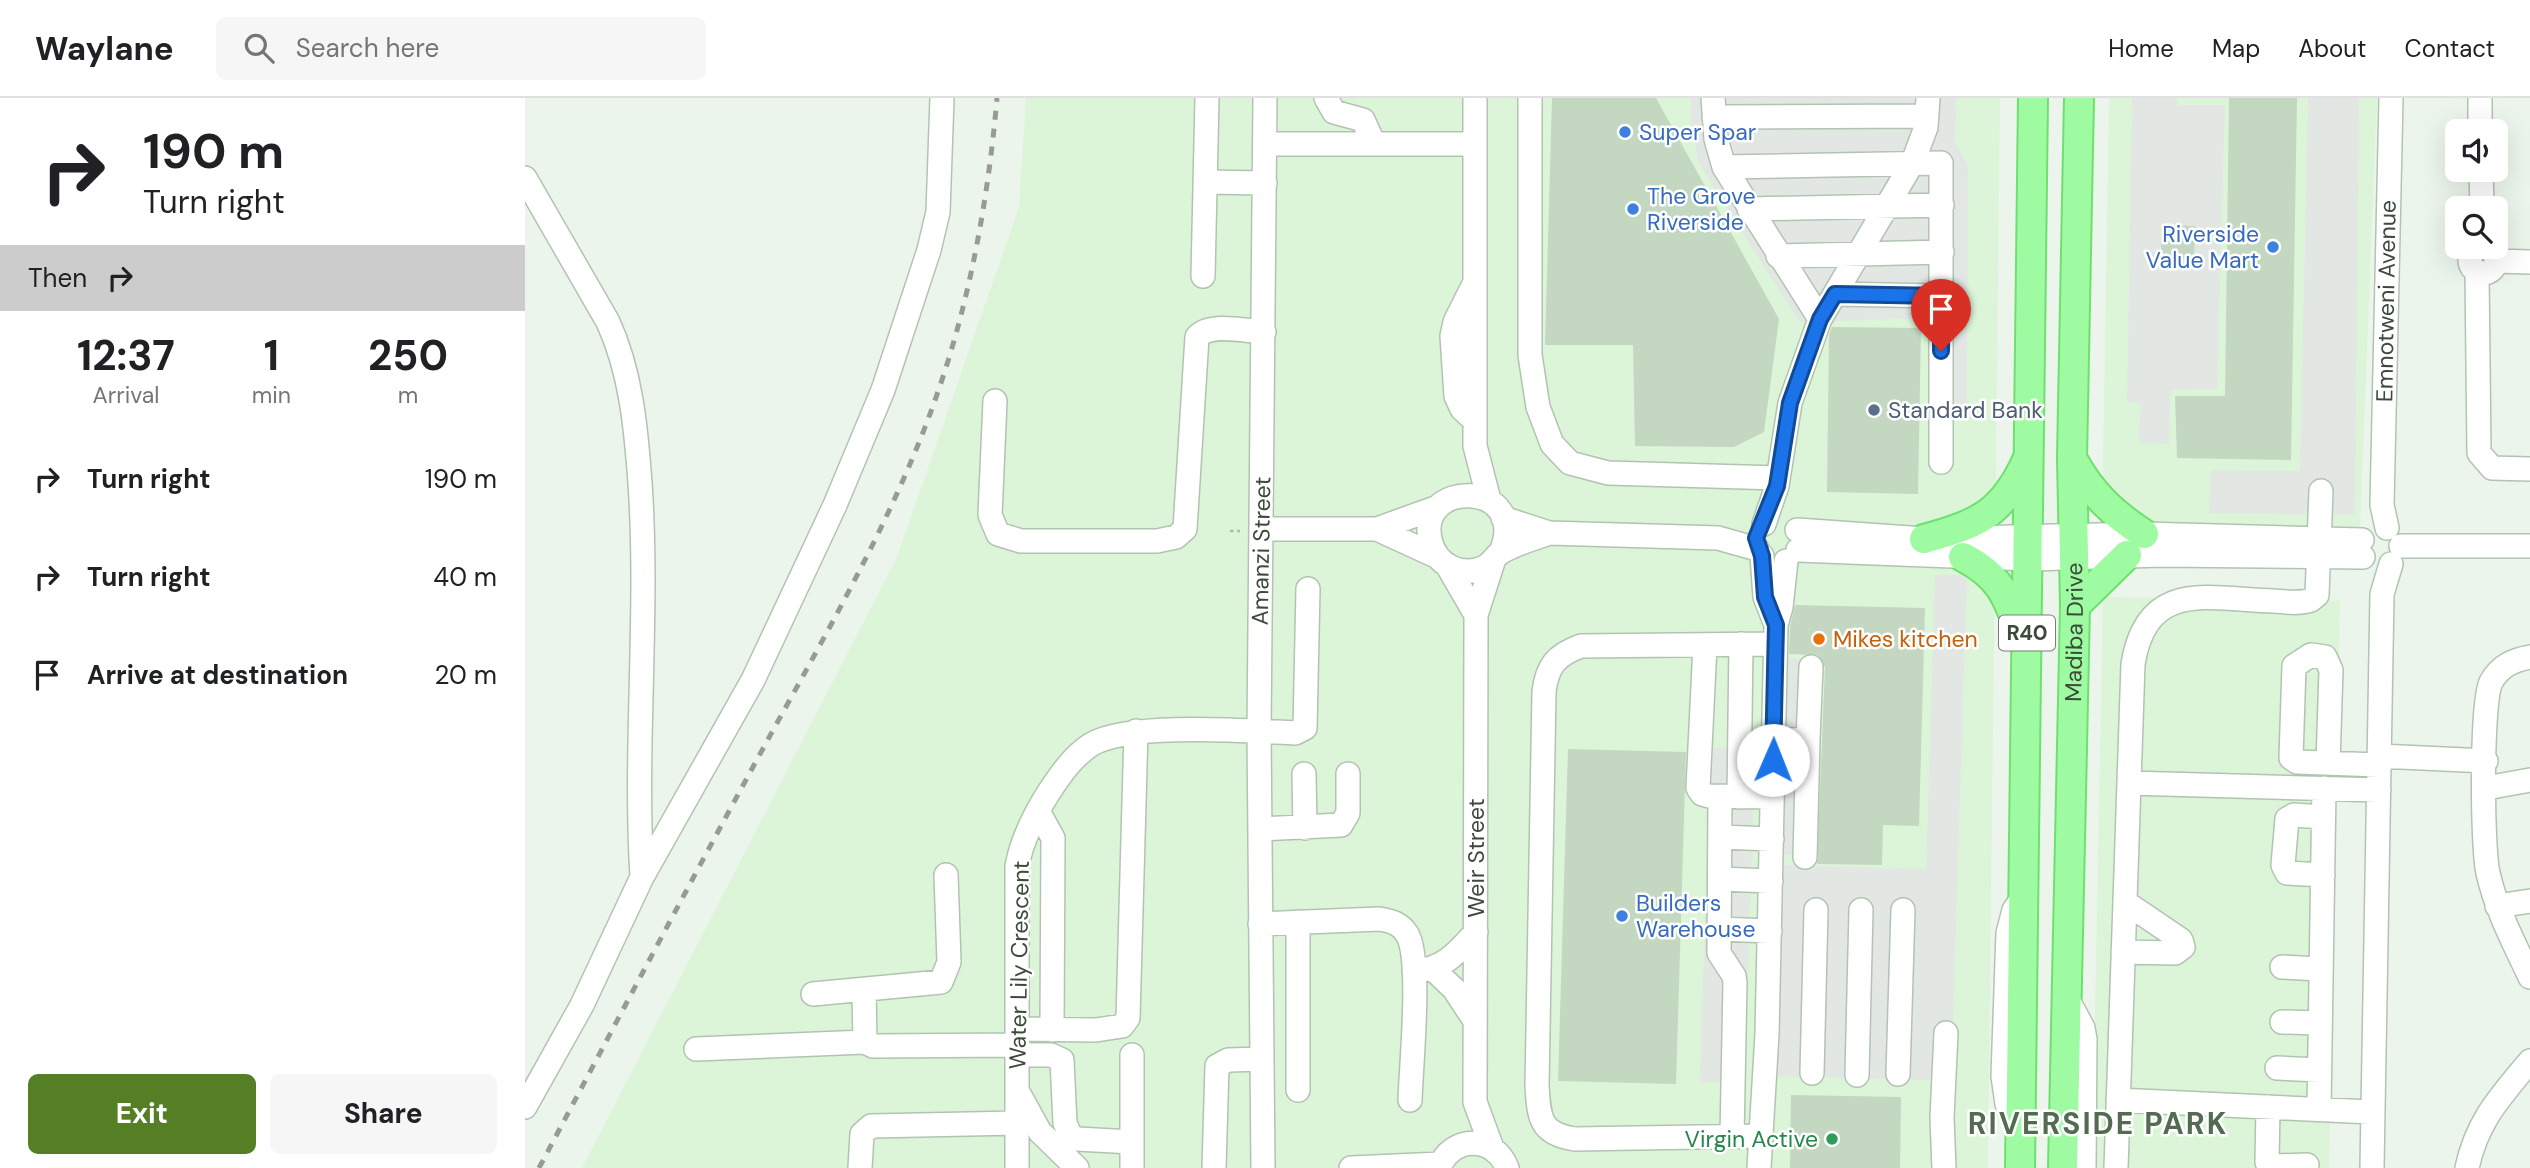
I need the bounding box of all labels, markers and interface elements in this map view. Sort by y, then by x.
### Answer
search box [216,17,706,80]
text: Waylane [35,27,174,70]
icon: search [240,29,278,67]
text: Search here [296,31,439,65]
text: Home [2108,33,2174,64]
text: Map [2212,33,2260,64]
text: About [2298,33,2367,64]
text: Contact [2405,33,2495,64]
place label: Super Spar [1639,117,1756,147]
text: 190 m [143,119,284,183]
map controls [2445,119,2508,259]
button: sound [2445,119,2508,182]
marker: Super Spar [1617,124,1633,140]
icon: right [28,126,119,217]
text: Turn right [143,181,285,223]
place label: The Grove Riverside [1647,181,1756,237]
button: search [2445,196,2508,259]
street label: Emnotweni Avenue [2369,200,2403,402]
marker: The Grove Riverside [1625,201,1641,217]
place label: Riverside Value Mart [2146,219,2259,275]
marker: Riverside Value Mart [2265,239,2281,255]
icon: right [101,259,139,297]
text: Then [28,261,87,295]
pin [1911,279,1971,351]
icon: arrive [1922,290,1960,328]
text: 12:37 [77,328,175,383]
text: 1 [264,328,279,383]
text: 250 [368,328,448,383]
text: Arrival [92,380,159,410]
text: min [252,380,291,410]
text: m [398,380,418,410]
place label: Standard Bank [1888,395,2043,425]
marker: Standard Bank [1866,402,1882,418]
icon: right [28,460,66,498]
text: Turn right [87,462,211,496]
text: 190 m [425,462,497,496]
street label: Amanzi Street [1245,476,1277,626]
icon: right [28,558,66,596]
text: Turn right [87,560,211,594]
text: 40 m [433,560,497,594]
street label: Madiba Drive [2058,562,2090,702]
road number: R40 [1999,616,2055,650]
place label: Mikes kitchen [1833,624,1978,654]
marker: Mikes kitchen [1811,631,1827,647]
icon: arrive [28,656,66,694]
text: Arrive at destination [87,658,348,692]
text: 20 m [434,658,497,692]
position arrow [1736,723,1810,797]
street label: Weir Street [1461,798,1491,918]
street label: Water Lily Crescent [1002,860,1036,1070]
place label: Builders Warehouse [1636,888,1755,944]
marker: Builders Warehouse [1614,908,1630,924]
button: Exit [28,1074,256,1154]
button: Share [270,1074,497,1154]
district label: RIVERSIDE PARK [1968,1104,2228,1143]
place label: Virgin Active [1685,1124,1818,1154]
marker: Virgin Active [1824,1131,1840,1147]

